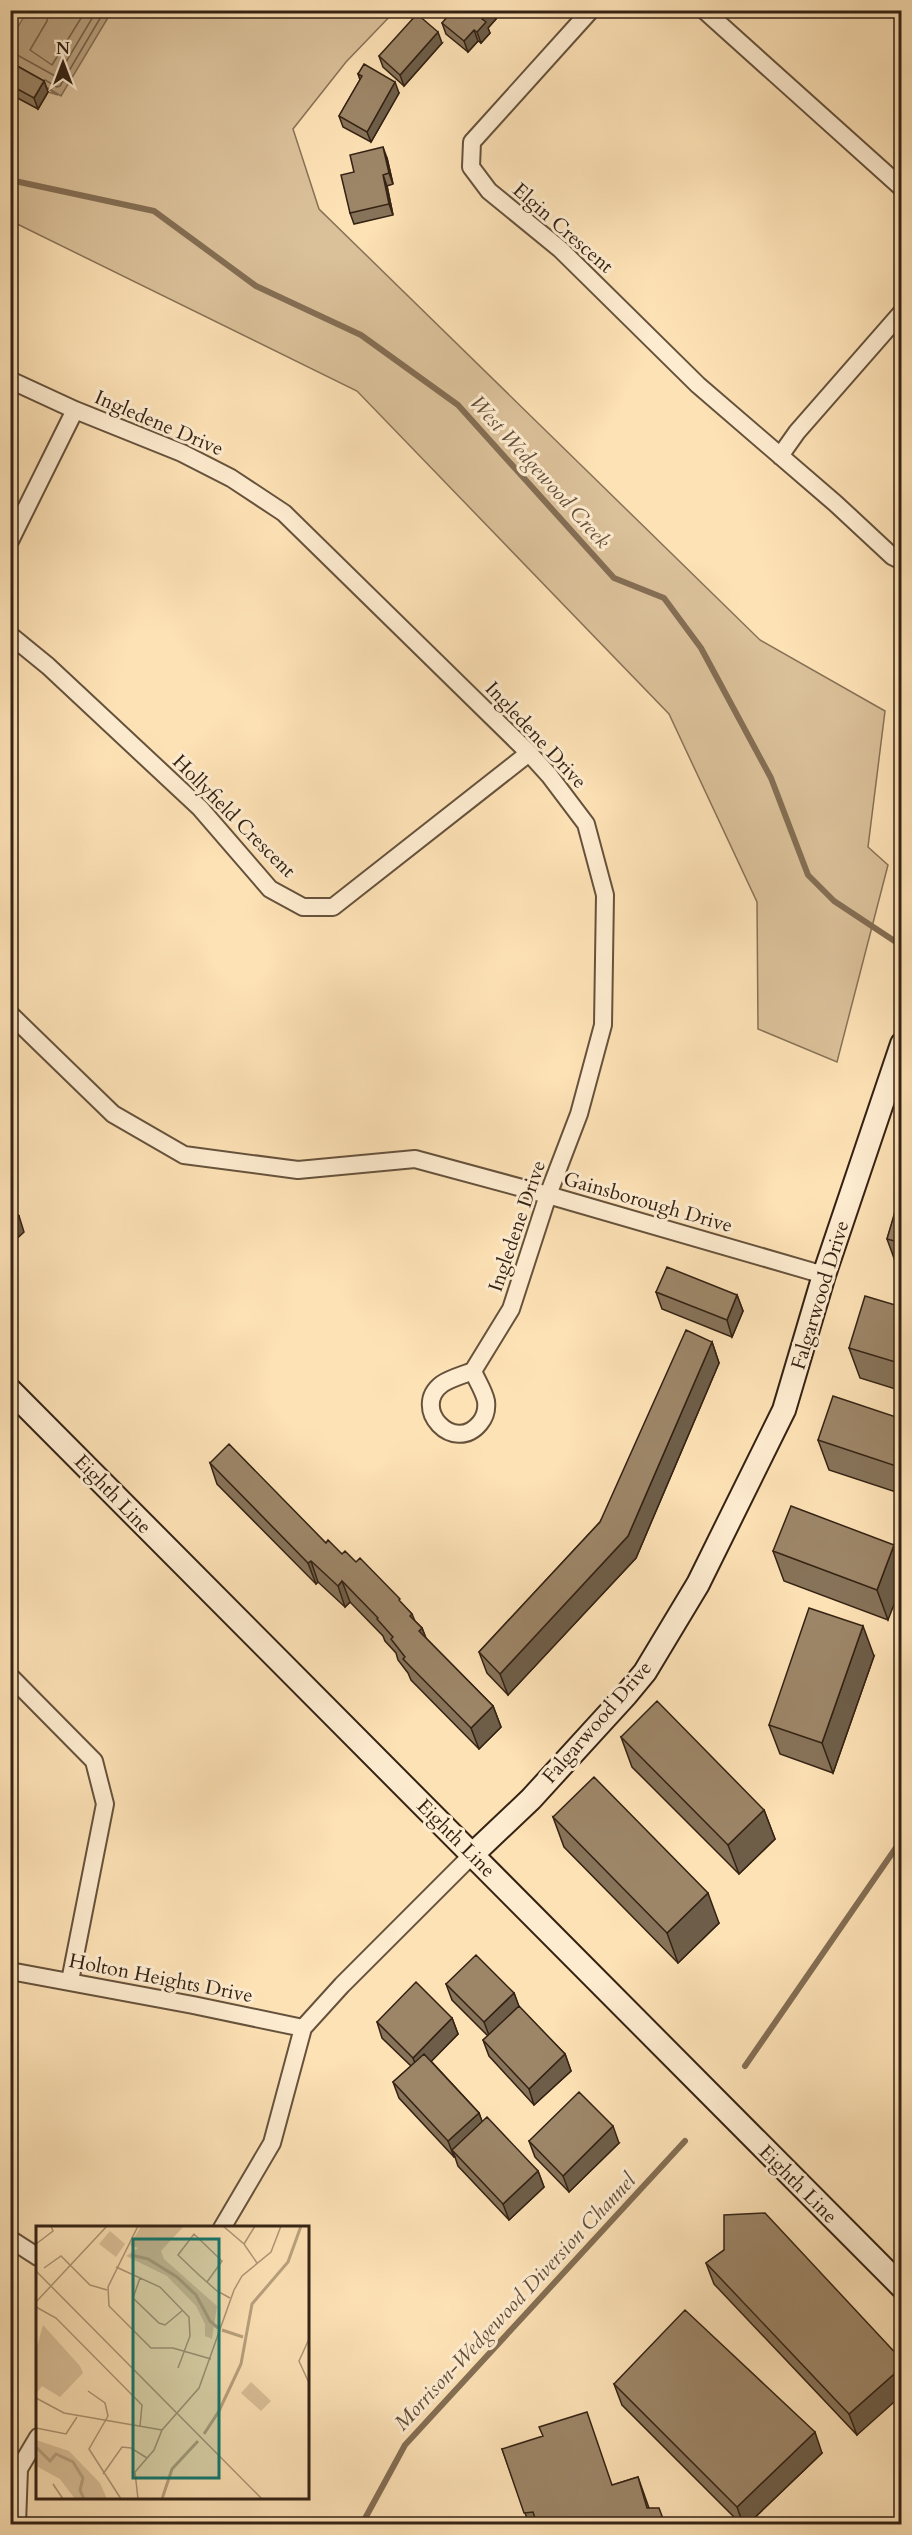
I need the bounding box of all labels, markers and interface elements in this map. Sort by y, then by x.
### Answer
north arrow [33,33,93,93]
text: N [56,38,70,60]
street label: Elgin Crescent [507,177,620,280]
street label: Ingledene Drive [90,384,228,462]
water label: West Wedgewood Creek [463,389,617,556]
street label: Ingledene Drive [479,676,593,794]
street label: Hollyfield Crescent [166,748,302,884]
street label: Ingledene Drive [482,1157,552,1295]
street label: Gainsborough Drive [560,1165,736,1239]
street label: Falgarwood Drive [785,1217,855,1373]
street label: Eighth Line [68,1448,158,1540]
street label: Falgarwood Drive [536,1655,658,1789]
street label: Eighth Line [411,1793,501,1883]
street label: Holton Heights Drive [67,1947,255,2009]
street label: Eighth Line [753,2139,843,2229]
water label: Morrison-Wedgewood Diversion Channel [388,2166,643,2437]
inset map [36,2226,309,2499]

